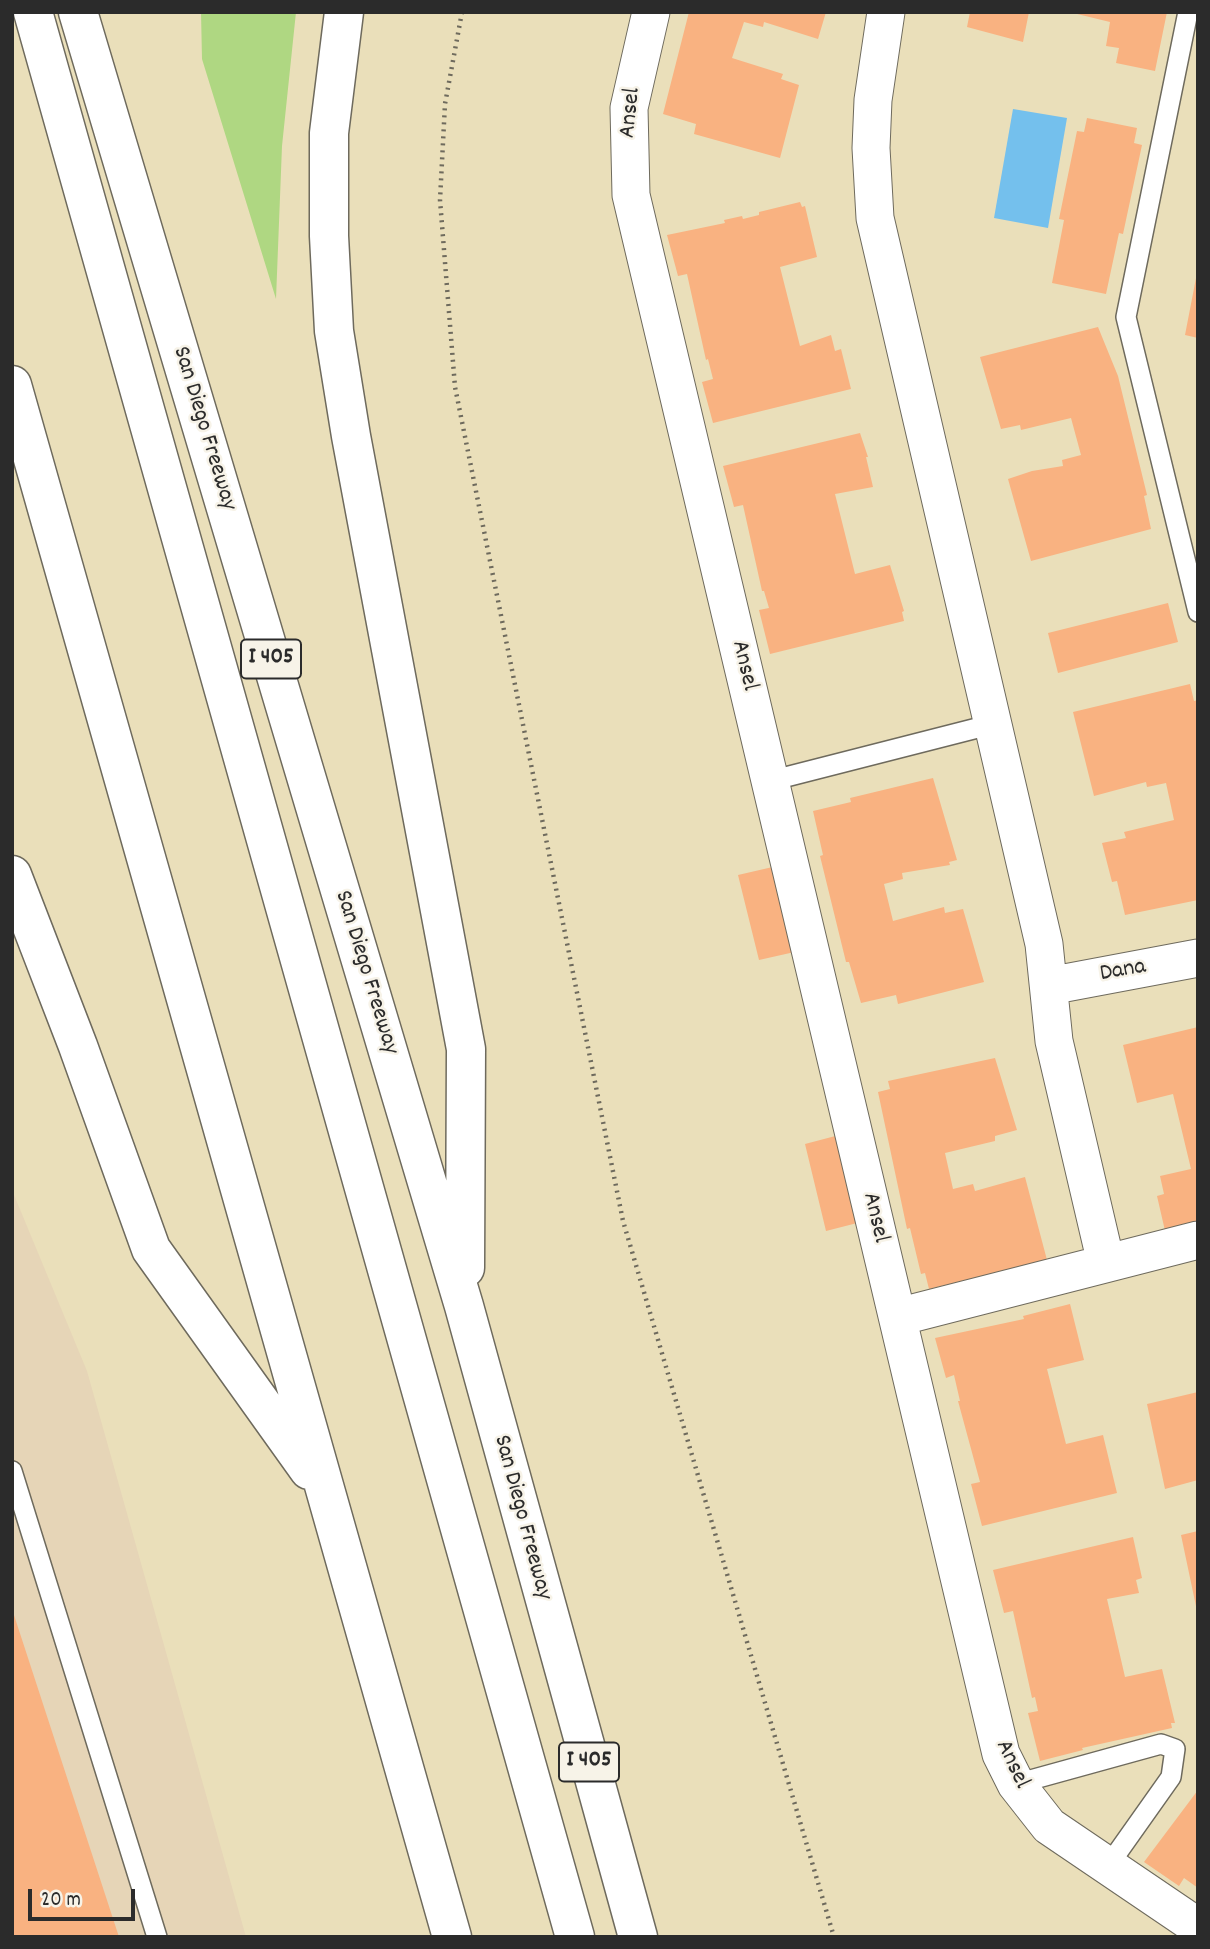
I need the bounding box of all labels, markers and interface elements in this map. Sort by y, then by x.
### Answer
street label: Ansel [615,86,649,140]
street label: San Diego Freeway [164,344,242,514]
street label: Ansel [723,638,763,694]
road number: I 405 [241,639,301,678]
street label: San Diego Freeway [326,888,404,1058]
street label: Dana [1098,954,1148,990]
street label: Ansel [854,1190,894,1246]
street label: San Diego Freeway [485,1432,557,1604]
street label: Ansel [987,1736,1035,1794]
road number: I 405 [559,1742,619,1782]
scale bar [32,1876,138,1920]
text: 20 m [41,1886,81,1916]

